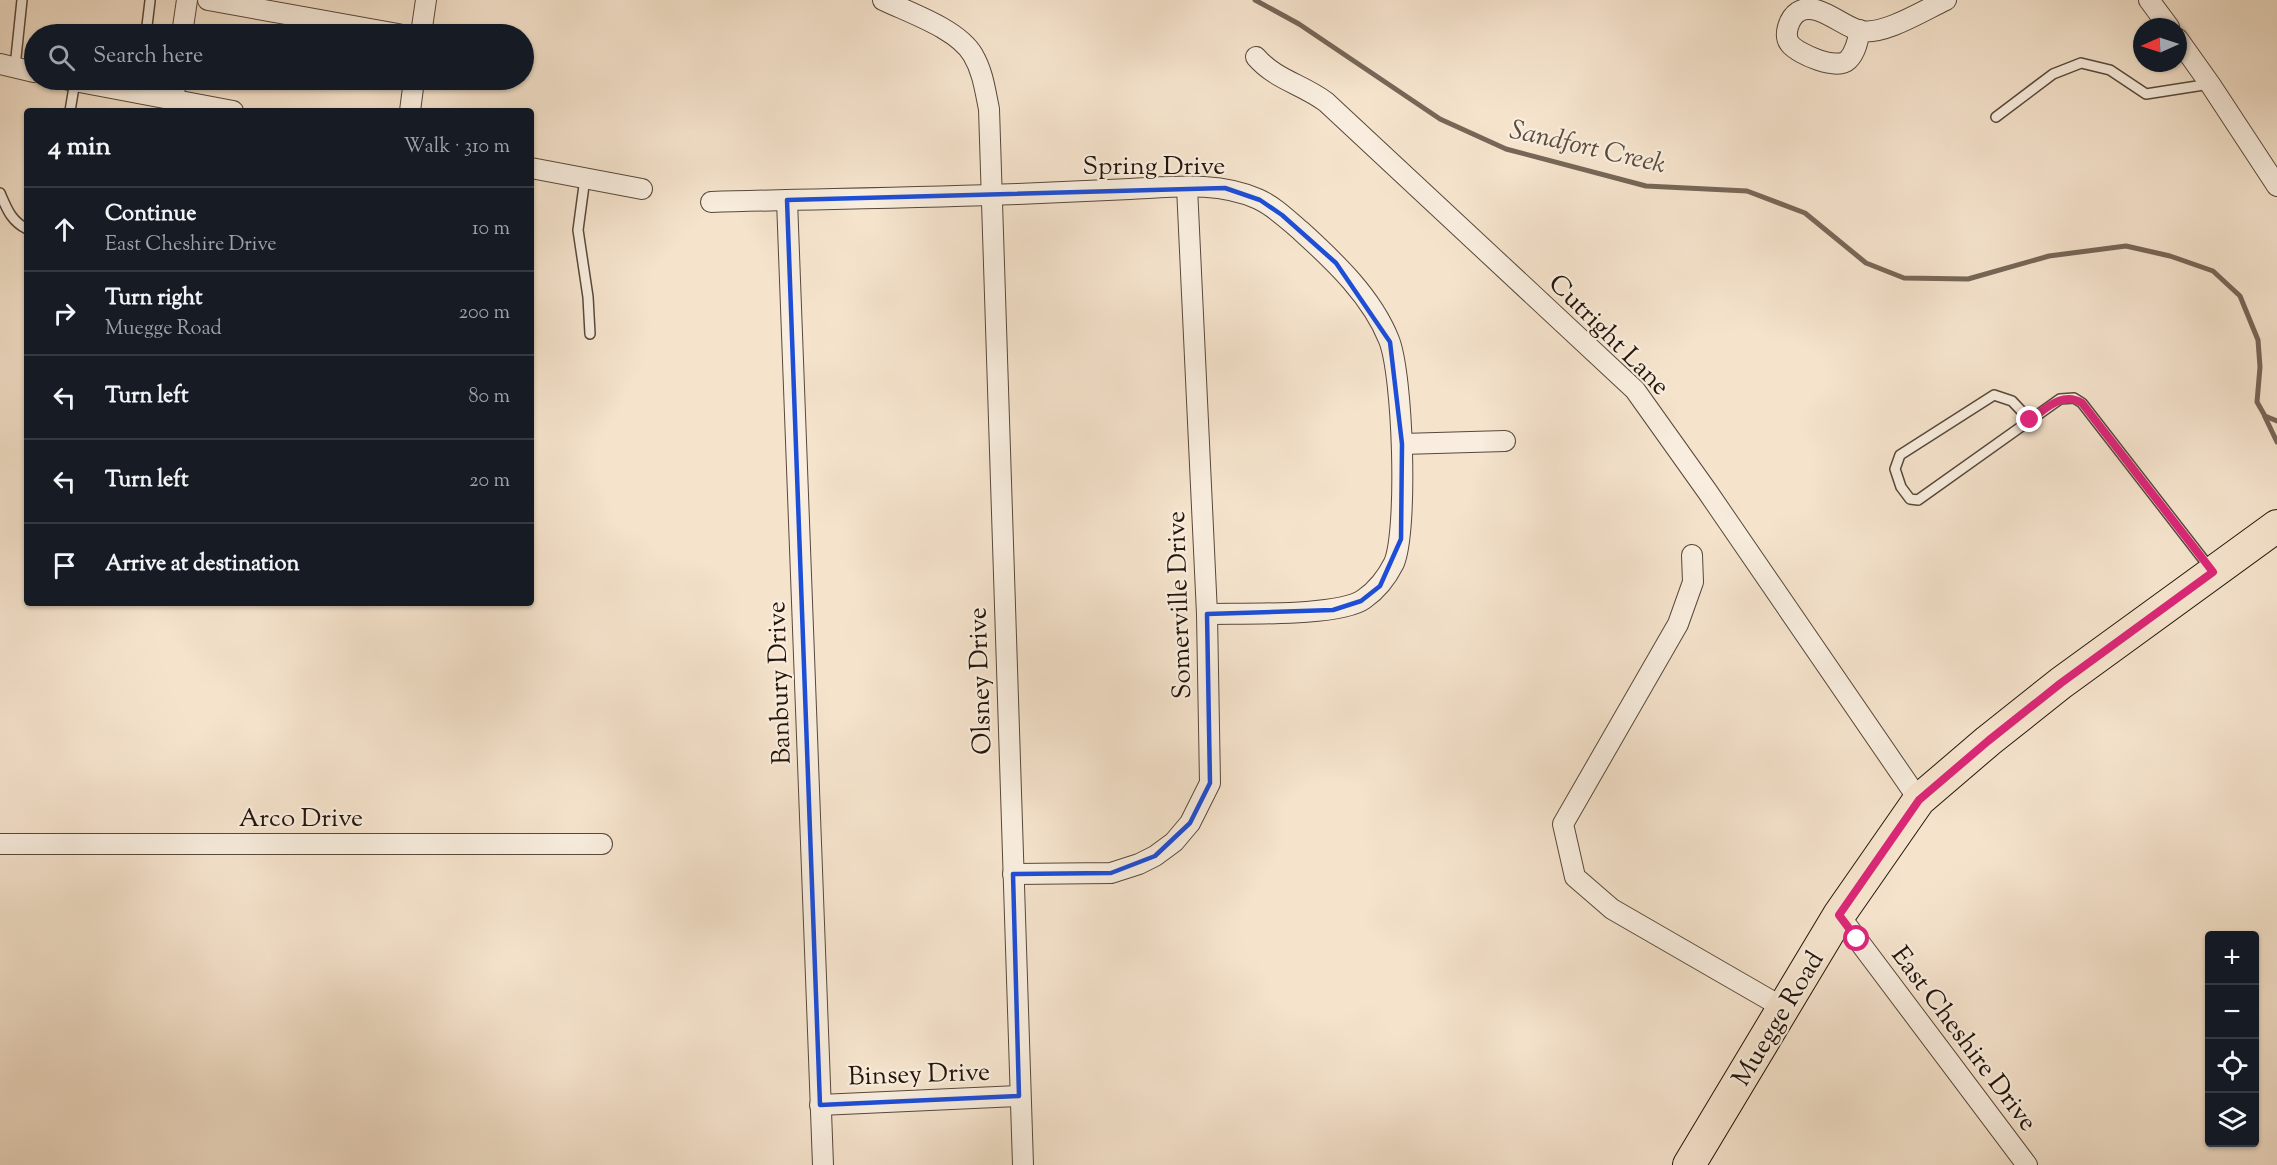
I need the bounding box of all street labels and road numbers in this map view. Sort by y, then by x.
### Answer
street label: Spring Drive [1083,149,1225,186]
street label: Cutright Lane [1539,267,1677,405]
street label: Somerville Drive [1159,510,1202,700]
street label: Banbury Drive [759,601,802,765]
street label: Olsney Drive [960,607,1003,755]
street label: Arco Drive [239,801,363,838]
street label: East Cheshire Drive [1881,939,2045,1140]
street label: Muegge Road [1724,944,1834,1094]
street label: Binsey Drive [847,1055,991,1096]

